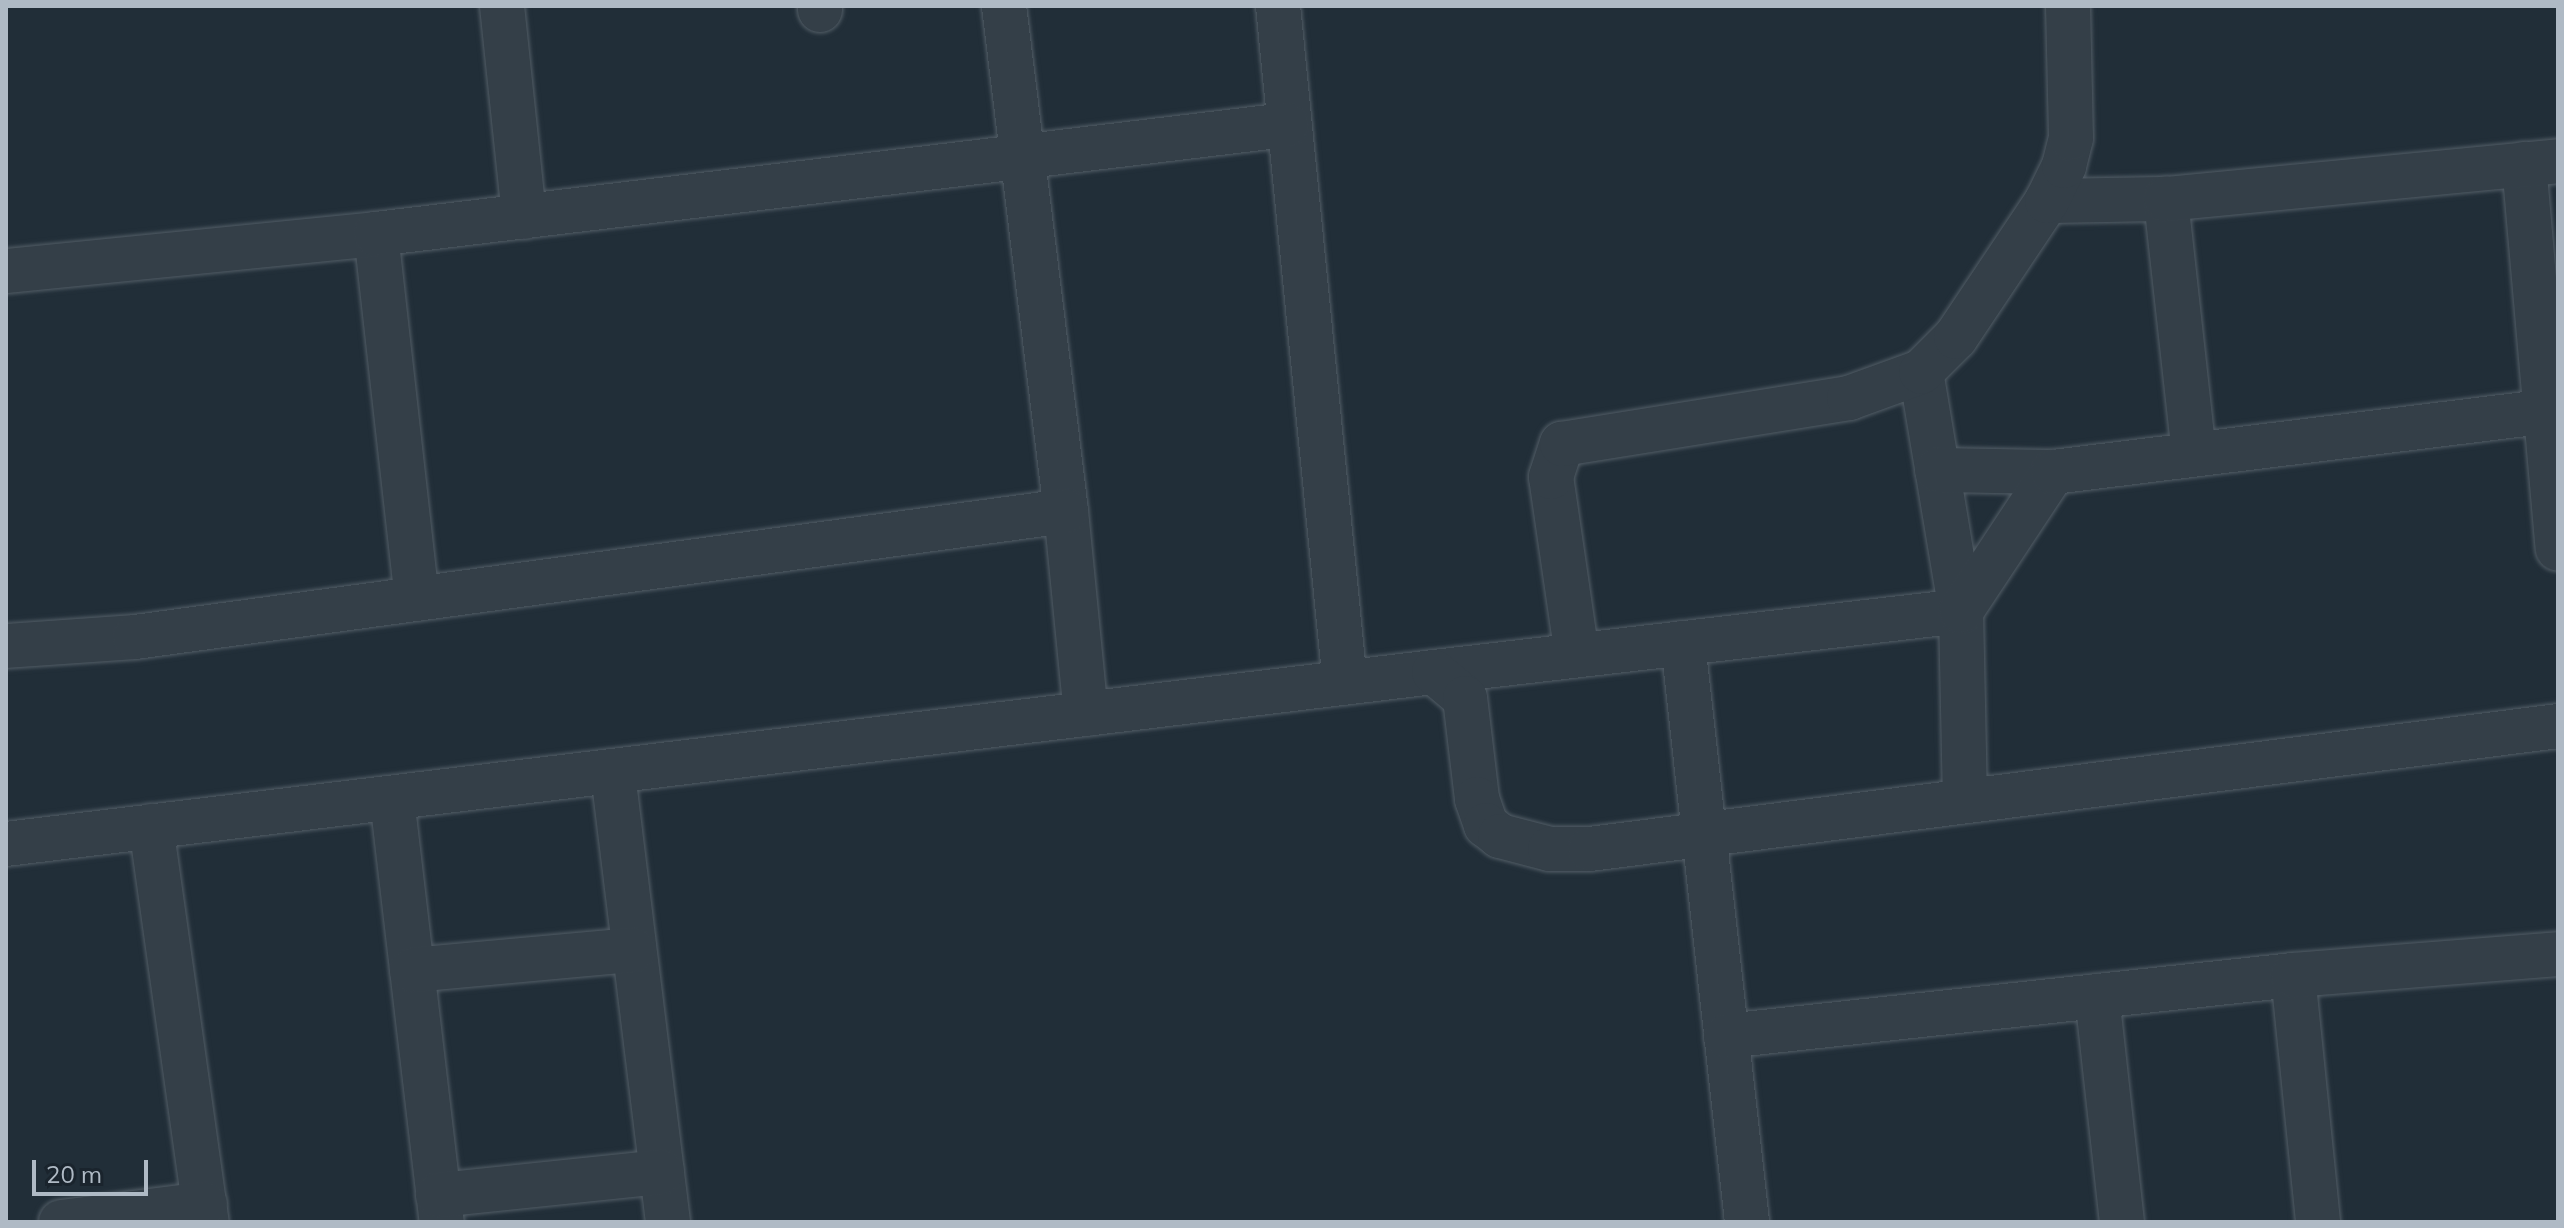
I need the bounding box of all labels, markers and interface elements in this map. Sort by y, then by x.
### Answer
scale bar [36,1144,152,1194]
text: 20 m [46,1159,102,1189]

